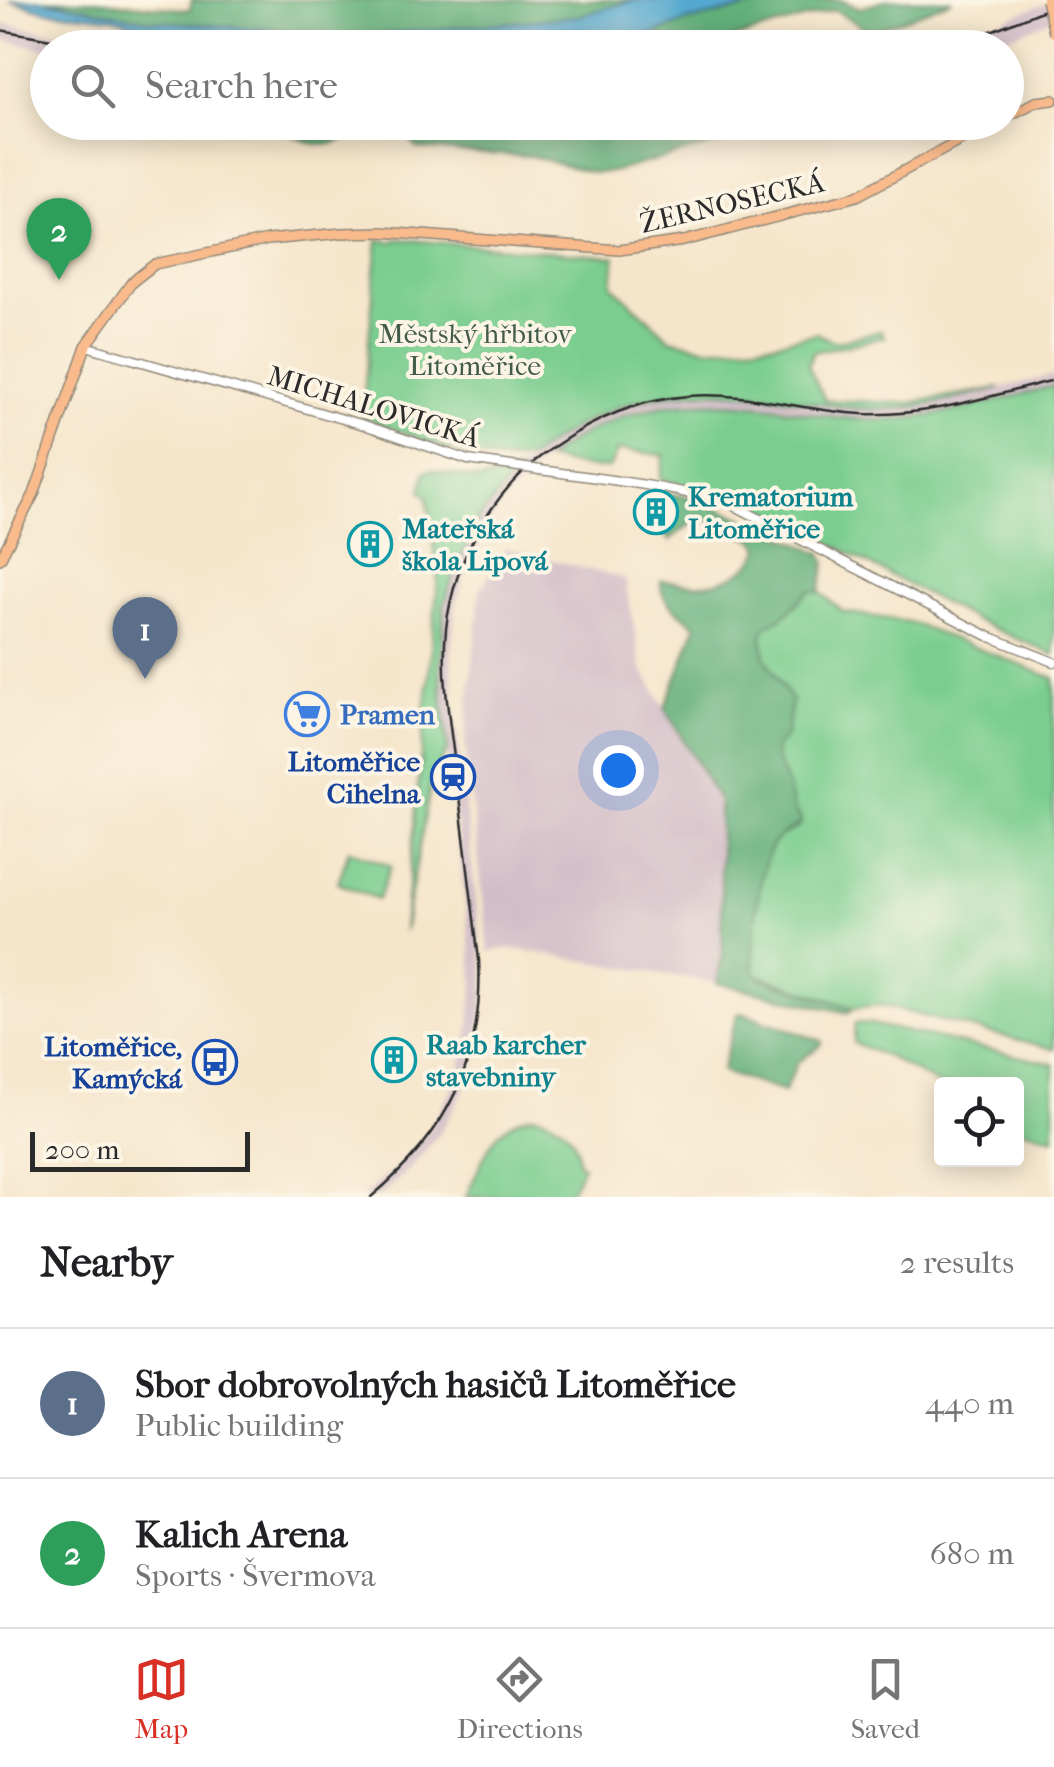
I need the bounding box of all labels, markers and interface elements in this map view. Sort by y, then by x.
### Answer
search box [30,30,1024,140]
icon: search [65,58,120,113]
text: Search here [145,63,338,108]
street label: ŽERNOSECKÁ [637,165,828,240]
pin: 2 [27,198,92,280]
park label: Městský hřbitov Litoměřice [378,317,572,382]
street label: MICHALOVICKÁ [264,359,485,455]
place label: Krematorium Litoměřice [688,480,854,545]
building icon: Krematorium Litoměřice [633,489,679,535]
place label: Mateřská škola Lipová [402,512,549,577]
building icon: Mateřská škola Lipová [347,521,393,567]
pin: 1 [112,596,178,679]
supermarket icon: Pramen [284,691,330,737]
place label: Pramen [340,698,436,731]
place label: Litoměřice Cihelna [288,745,421,810]
your location [593,745,644,796]
station icon: Litoměřice Cihelna [430,754,476,800]
place label: Raab karcher stavebniny [426,1028,587,1093]
place label: Litoměřice, Kamýcká [44,1030,183,1095]
building icon: Raab karcher stavebniny [371,1037,417,1083]
bus stop icon: Litoměřice, Kamýcká [192,1039,238,1085]
map controls [934,1077,1024,1167]
button: locate [934,1077,1024,1167]
scale bar [30,1127,250,1172]
text: 200 m [45,1133,120,1166]
text: Nearby [40,1238,172,1287]
text: 2 results [900,1244,1014,1281]
text: Sbor dobrovolných hasičů Litoměřice [135,1362,736,1407]
text: 1 [67,1385,78,1422]
text: 440 m [925,1385,1014,1422]
text: Public building [135,1407,343,1444]
text: Kalich Arena [135,1512,347,1557]
text: 2 [64,1535,81,1572]
text: 680 m [929,1535,1014,1572]
text: Sports · Švermova [135,1557,375,1594]
tab: Map [134,1652,189,1745]
tab: Directions [457,1652,583,1745]
tab: Saved [851,1652,920,1745]

